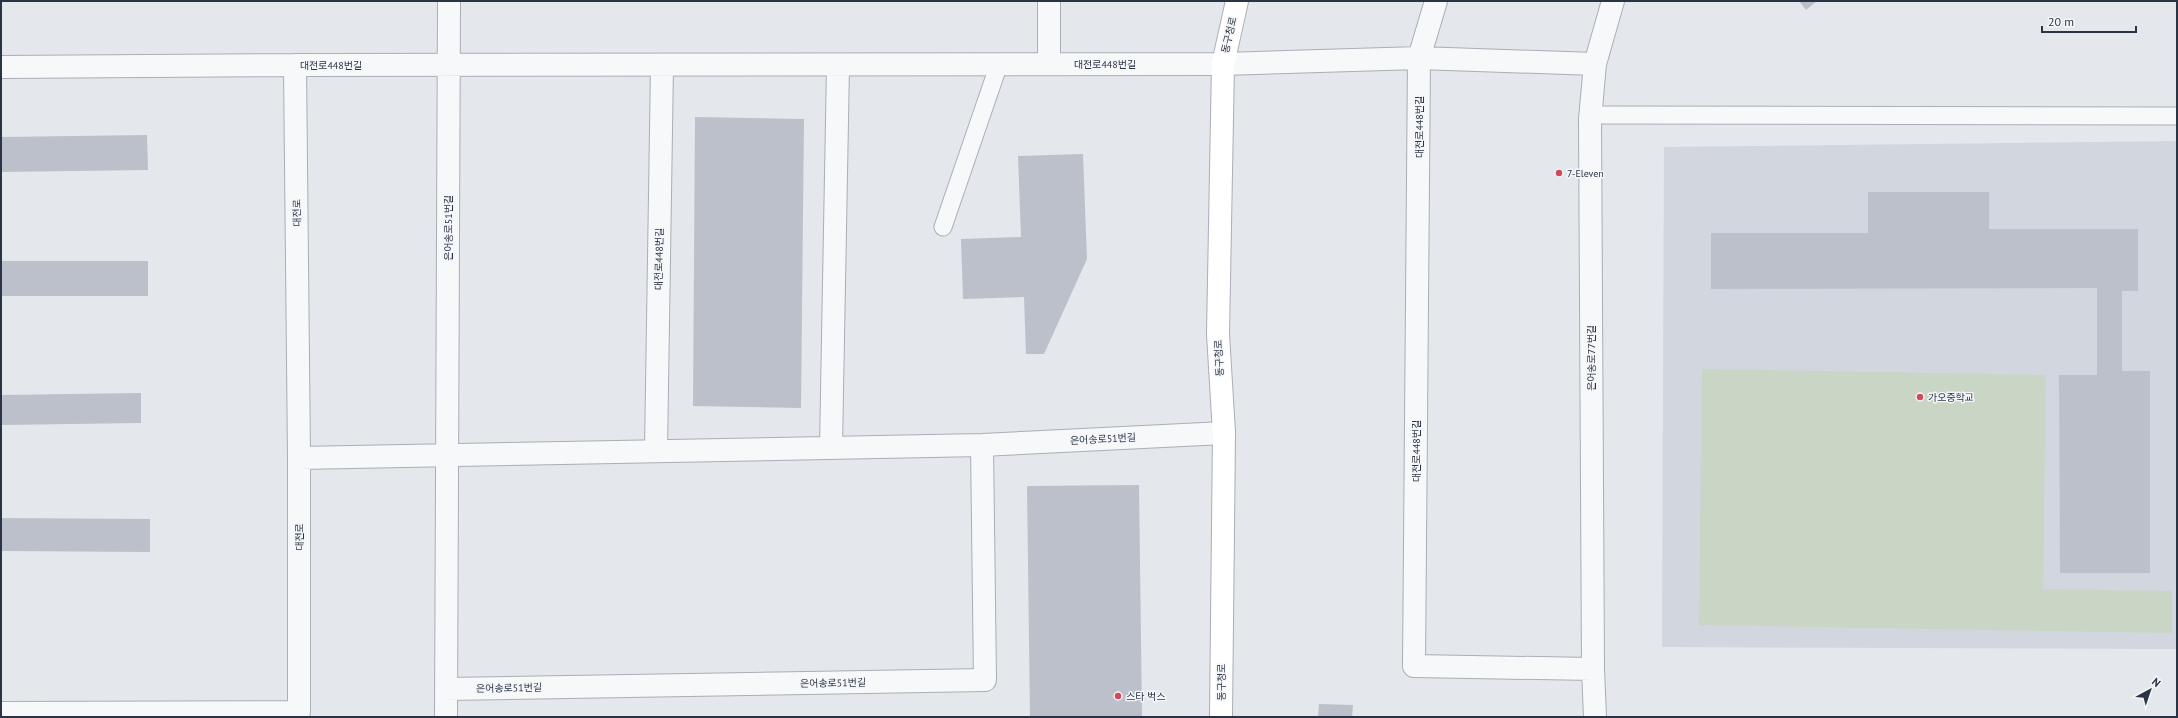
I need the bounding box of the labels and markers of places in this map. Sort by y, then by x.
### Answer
place label: 7-Eleven [1567,167,1604,180]
marker: 7-Eleven [1554,168,1564,178]
place label: 가오중학교 [1928,391,1974,404]
marker: 가오중학교 [1915,392,1925,402]
place label: 스타 벅스 [1126,690,1165,703]
marker: 스타 벅스 [1113,691,1123,701]

